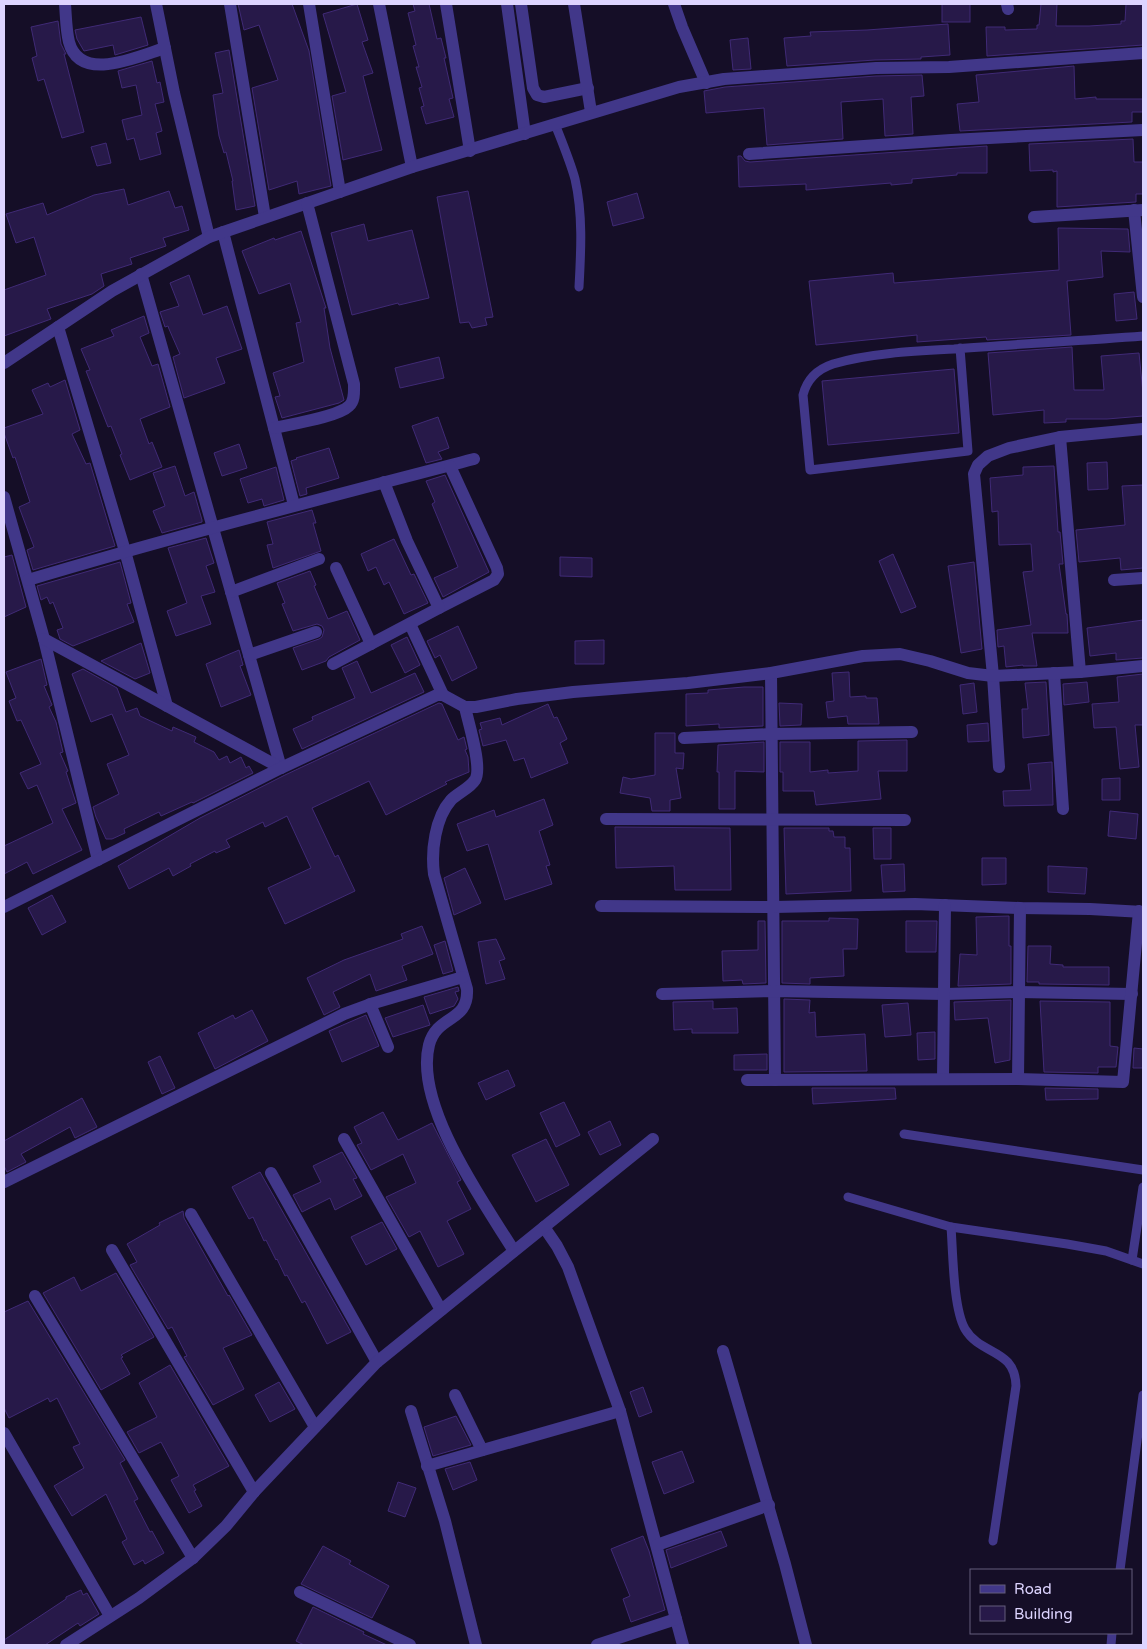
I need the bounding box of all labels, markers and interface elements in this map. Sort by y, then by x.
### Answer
legend [970,1569,1132,1634]
text: Road [1014,1580,1052,1598]
text: Building [1014,1605,1073,1623]

